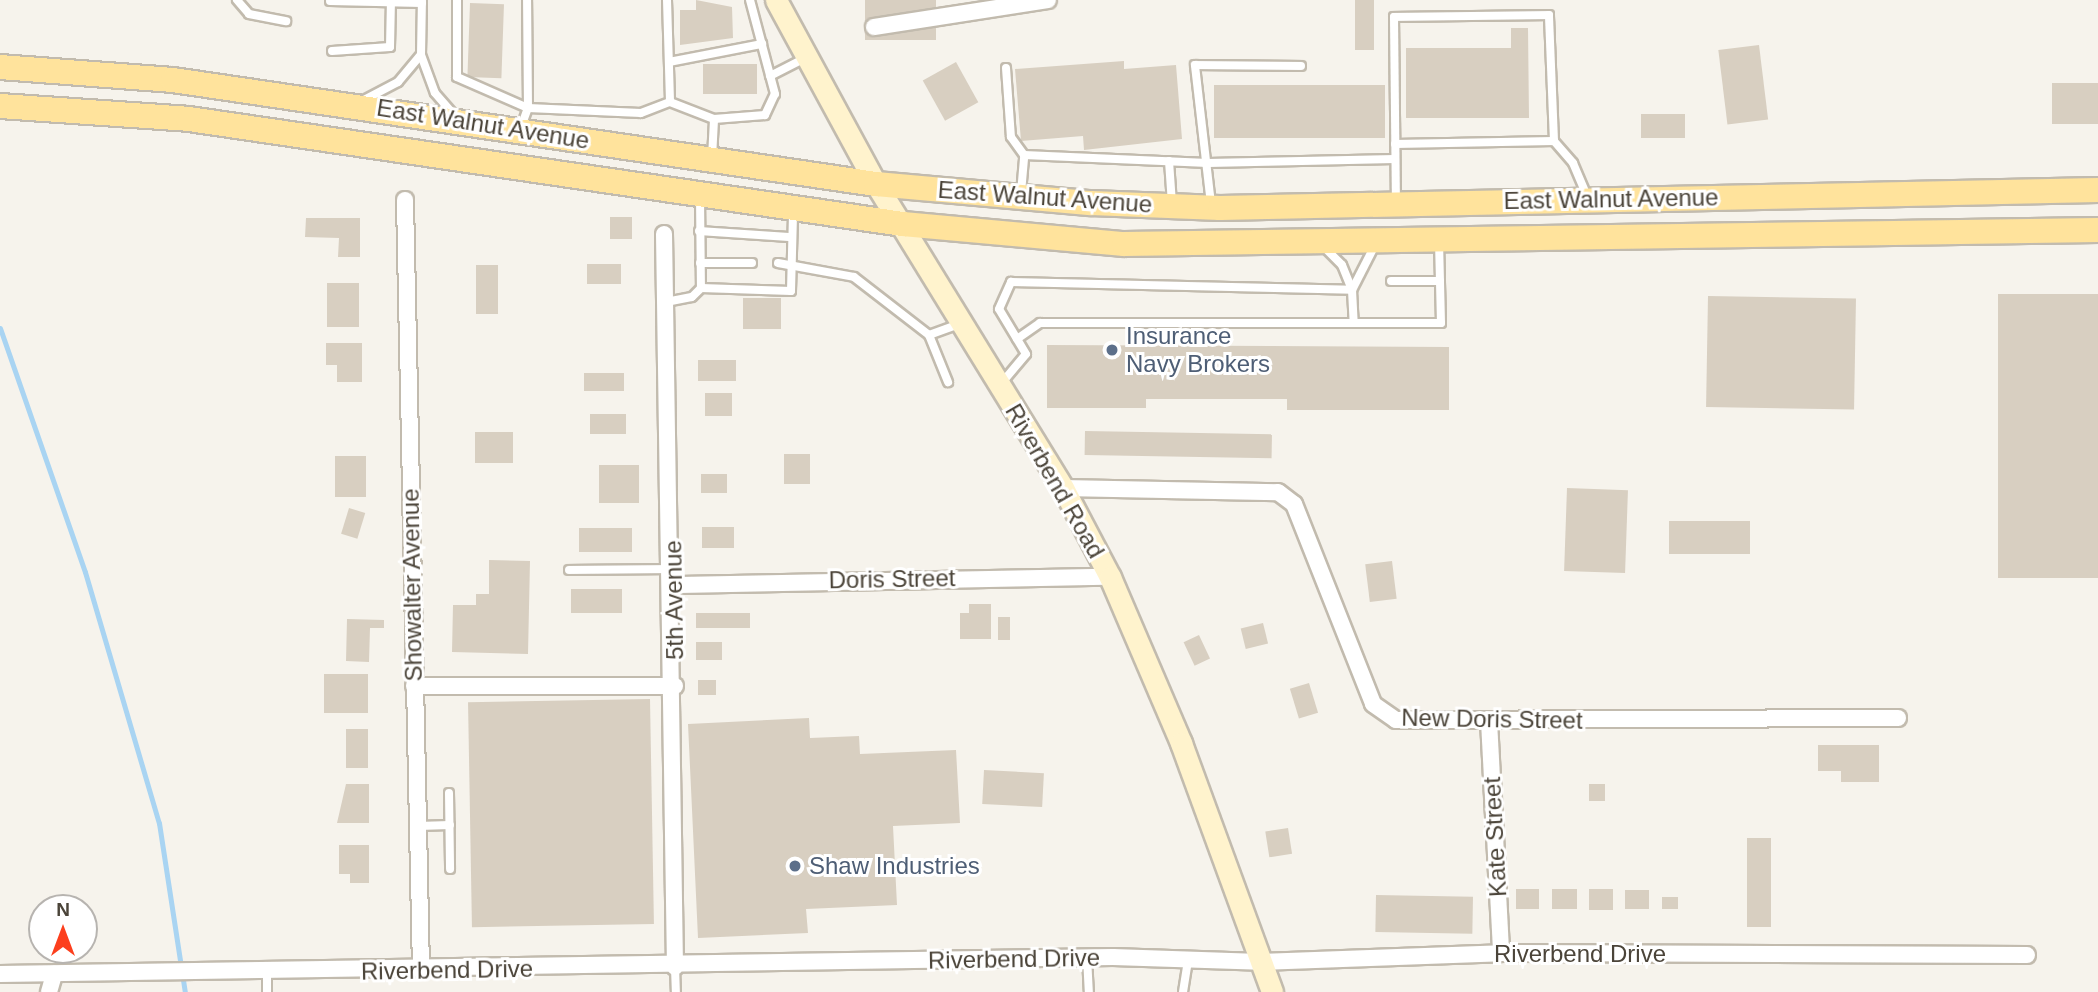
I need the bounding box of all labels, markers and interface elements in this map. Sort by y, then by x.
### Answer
street label: East Walnut Avenue [374,93,592,155]
street label: East Walnut Avenue [936,175,1154,219]
street label: East Walnut Avenue [1503,183,1719,215]
place label: Insurance Navy Brokers [1126,322,1270,378]
marker: Insurance Navy Brokers [1104,342,1120,358]
street label: Riverbend Road [999,399,1111,563]
street label: Showalter Avenue [396,488,428,682]
street label: 5th Avenue [659,539,689,661]
street label: Doris Street [828,563,956,595]
street label: New Doris Street [1401,703,1583,735]
street label: Kate Street [1477,776,1513,898]
place label: Shaw Industries [809,852,980,880]
marker: Shaw Industries [787,858,803,874]
north arrow [28,894,98,964]
text: N [56,899,70,920]
street label: Riverbend Drive [1494,940,1666,968]
street label: Riverbend Drive [928,943,1100,975]
street label: Riverbend Drive [361,954,533,986]

